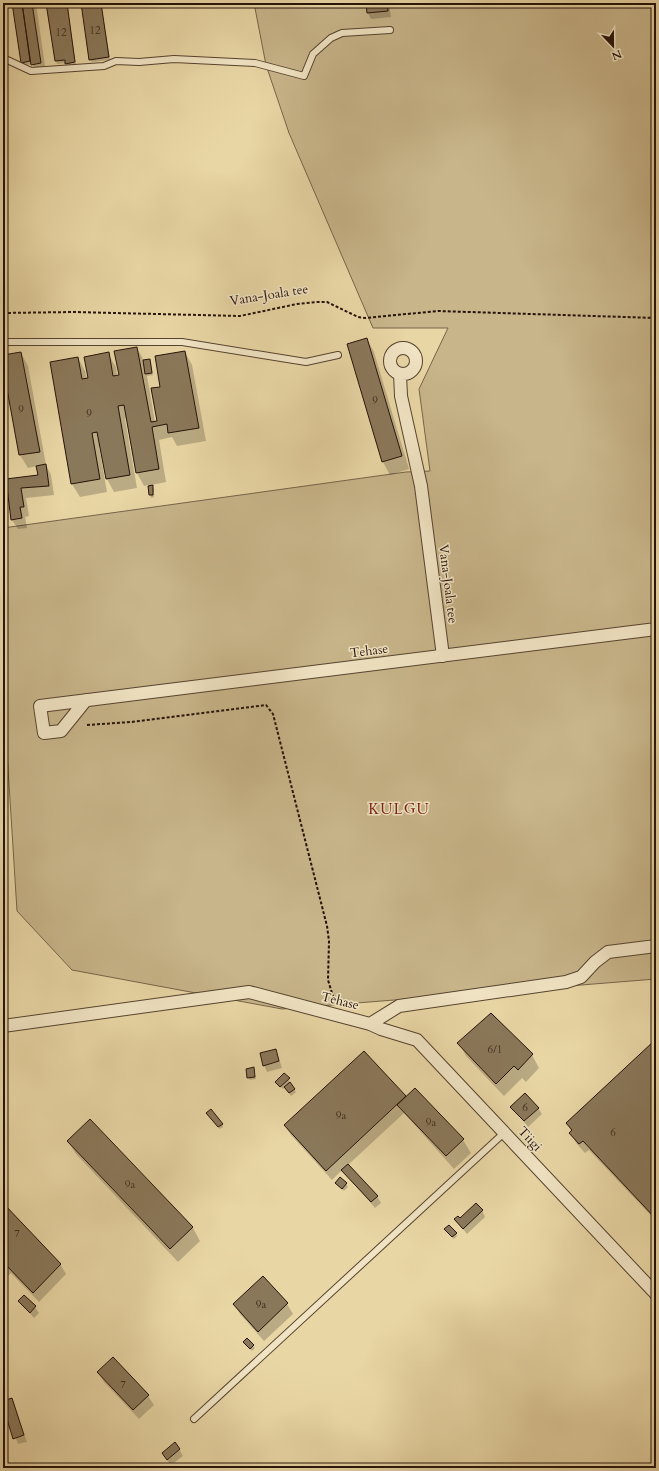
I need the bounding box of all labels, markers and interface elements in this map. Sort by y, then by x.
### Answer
house number: 12 [89,23,101,38]
house number: 12 [55,25,67,40]
north arrow [593,26,633,66]
text: N [609,46,624,64]
street label: Vana-Joala tee [228,280,310,310]
house number: 9 [372,393,378,408]
house number: 9 [18,402,24,417]
house number: 9 [86,406,92,421]
street label: Vana-Joala tee [434,544,462,625]
street label: Tehase [349,640,389,662]
district label: KULGU [368,799,430,819]
street label: Tehase [319,988,361,1014]
house number: 6/1 [488,1042,502,1057]
house number: 6 [522,1100,528,1115]
house number: 9a [336,1108,346,1123]
house number: 9a [426,1115,436,1130]
street label: Tiigi [514,1123,546,1156]
house number: 6 [610,1125,616,1140]
house number: 9a [125,1177,135,1192]
house number: 7 [14,1226,20,1241]
house number: 9a [256,1297,266,1312]
house number: 7 [120,1377,126,1392]

